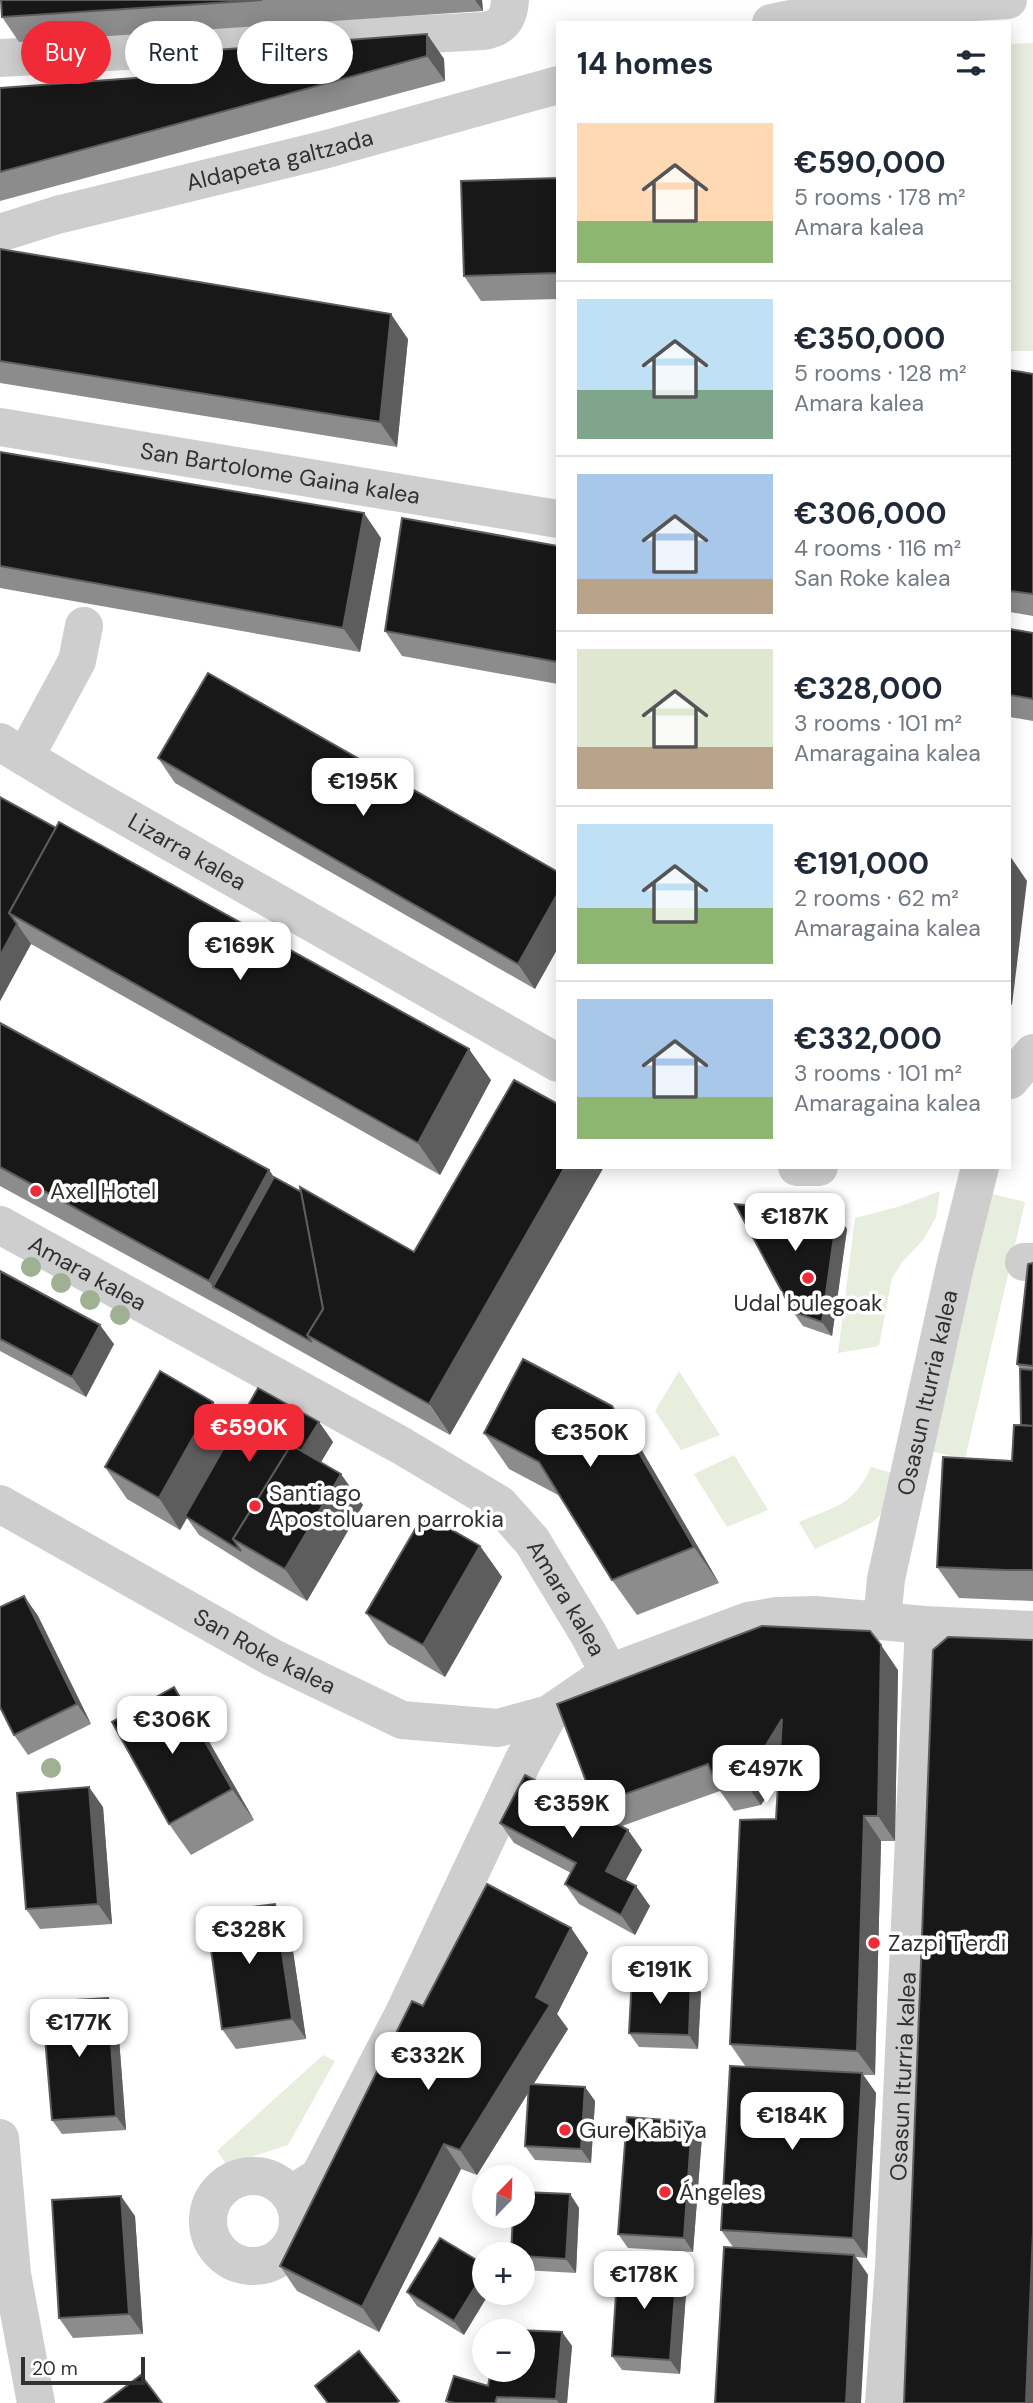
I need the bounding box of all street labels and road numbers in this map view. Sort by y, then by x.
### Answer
street label: Aldapeta galtzada [183,122,376,198]
street label: San Bartolome Gaina kalea [138,435,422,511]
street label: Lizarra kalea [123,806,252,897]
street label: Amara kalea [23,1229,152,1318]
street label: Osasun Iturria kalea [890,1287,964,1498]
street label: Amara kalea [520,1535,612,1661]
street label: San Roke kalea [188,1601,341,1701]
street label: Osasun Iturria kalea [883,1971,923,2182]

